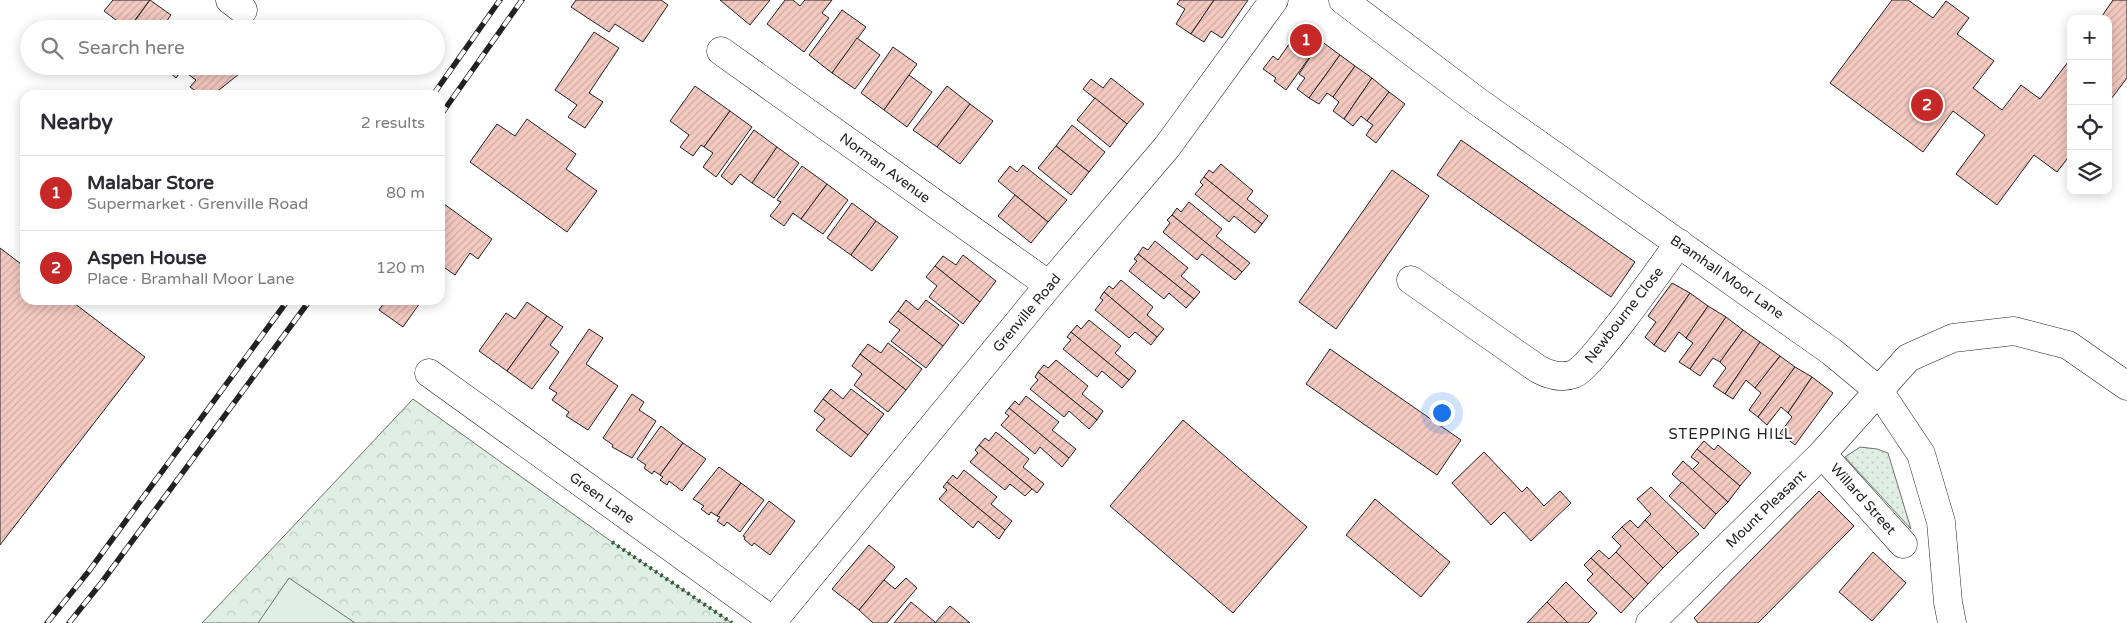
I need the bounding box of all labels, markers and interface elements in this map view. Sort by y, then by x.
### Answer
map controls [2067,15,2112,195]
button: + [2067,15,2112,60]
search box [20,20,445,75]
pin: 1 [1290,21,1322,59]
icon: search [38,34,66,62]
text: Search here [78,37,185,59]
button: − [2067,60,2112,105]
pin: 2 [1911,86,1943,124]
button: locate [2067,105,2112,150]
text: Nearby [40,110,113,135]
text: 2 results [361,113,425,133]
street label: Norman Avenue [836,129,934,207]
button: layers [2067,150,2112,195]
text: Malabar Store [87,172,214,194]
text: 1 [51,183,61,203]
text: 80 m [386,183,425,203]
text: Supermarket · Grenville Road [87,194,308,214]
street label: Bramhall Moor Lane [1667,231,1787,323]
text: Aspen House [87,247,207,269]
text: 2 [51,258,61,278]
text: 120 m [376,258,425,278]
street label: Newbourne Close [1581,263,1667,367]
text: Place · Bramhall Moor Lane [87,269,294,289]
street label: Grenville Road [989,270,1065,356]
your location [1429,400,1455,426]
district label: STEPPING HILL [1668,425,1794,443]
street label: Willard Street [1827,460,1900,539]
street label: Mount Pleasant [1722,466,1810,551]
street label: Green Lane [566,469,638,527]

